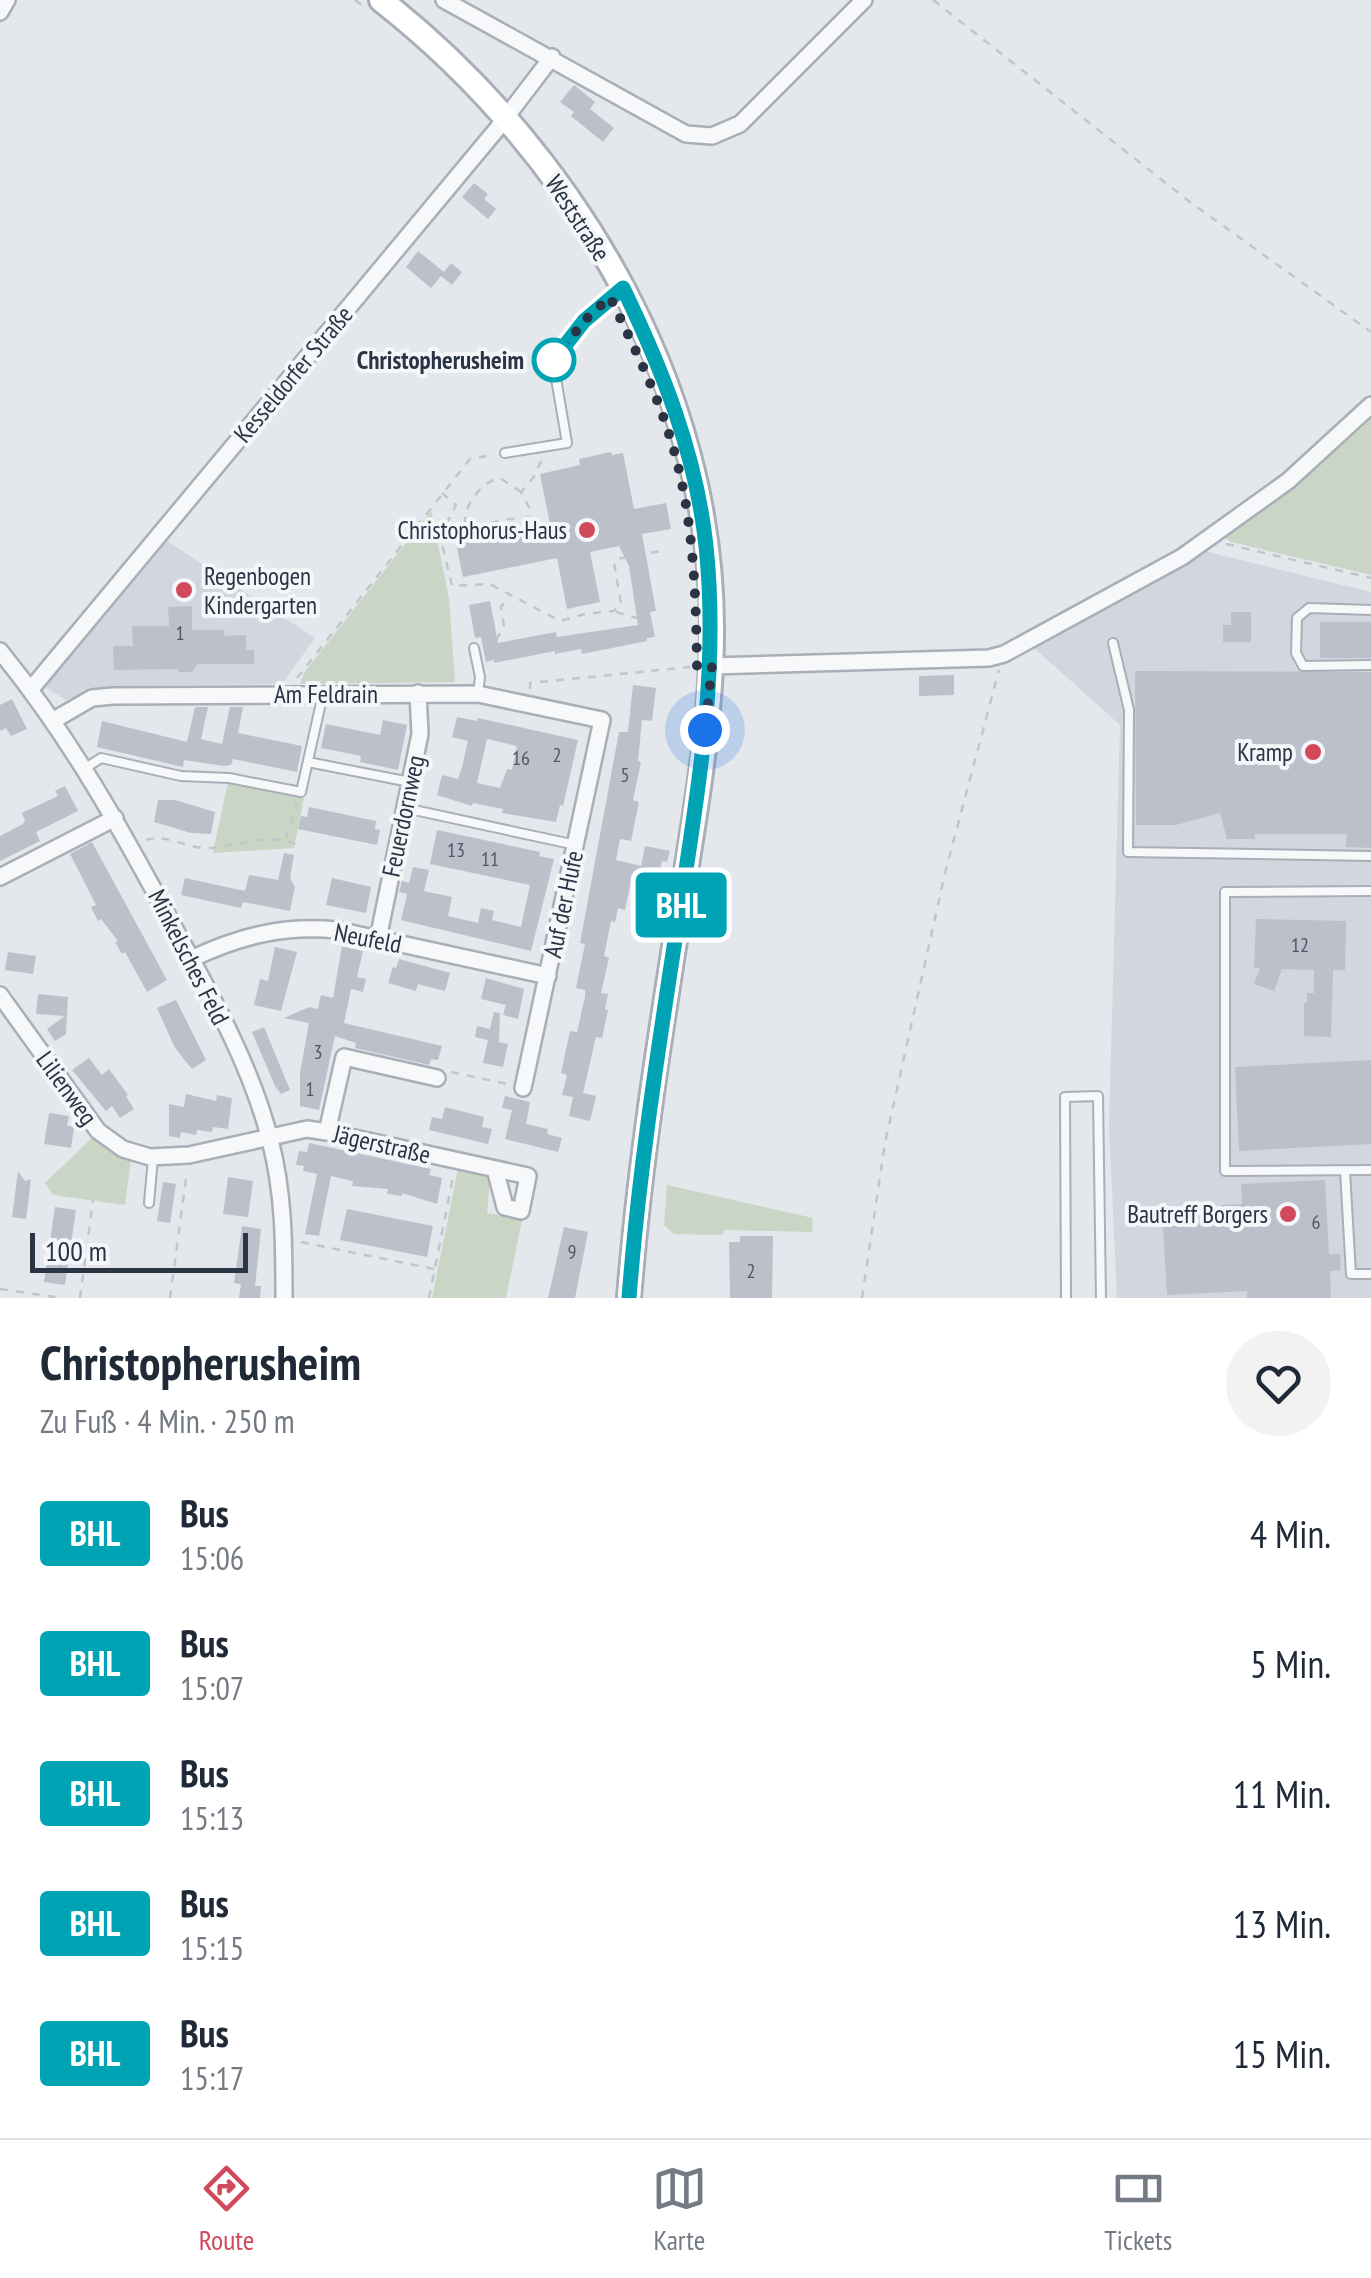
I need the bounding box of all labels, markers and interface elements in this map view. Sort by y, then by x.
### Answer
street label: Weststraße [538,169,618,267]
street label: Kesseldorfer Straße [226,299,360,449]
marker: Christopherusheim [533,339,575,381]
place label: Christopherusheim [357,344,524,376]
place label: Christophorus-Haus [398,514,567,546]
marker: Christophorus-Haus [576,519,598,541]
place label: Regenbogen Kindergarten [204,560,317,621]
marker: Regenbogen Kindergarten [173,579,195,601]
house number: 1 [176,620,185,646]
street label: Am Feldrain [274,678,378,710]
your location [680,705,730,755]
place label: Kramp [1237,736,1293,768]
marker: Kramp [1302,741,1324,763]
house number: 2 [553,742,562,768]
house number: 16 [512,745,530,771]
street label: Feuerdornweg [375,752,431,880]
house number: 5 [621,762,630,788]
house number: 13 [447,837,465,863]
house number: 11 [481,846,499,872]
street label: Auf der Hufe [536,848,590,960]
line badge: BHL [624,872,738,938]
text: BHL [656,882,706,928]
street label: Minkelsches Feld [141,884,237,1030]
street label: Neufeld [332,916,404,960]
house number: 12 [1291,932,1309,958]
house number: 3 [314,1039,323,1065]
street label: Lilienweg [29,1045,105,1131]
house number: 1 [306,1076,315,1102]
street label: Jägerstraße [329,1117,434,1171]
place label: Bautreff Borgers [1127,1198,1268,1230]
marker: Bautreff Borgers [1277,1203,1299,1225]
house number: 6 [1312,1209,1321,1235]
scale bar [30,1228,248,1272]
text: 100 m [45,1232,107,1269]
house number: 9 [568,1239,577,1265]
house number: 2 [747,1258,756,1284]
text: Christopherusheim [40,1331,361,1393]
button: heart [1226,1331,1331,1436]
text: Zu Fuß · 4 Min. · 250 m [40,1400,295,1442]
text: Bus [180,1488,229,1537]
text: 4 Min. [1250,1509,1331,1558]
text: BHL [70,1510,120,1556]
text: 15:06 [180,1537,244,1579]
text: Bus [180,1618,229,1667]
text: 5 Min. [1250,1639,1331,1688]
text: BHL [70,1640,120,1686]
text: 15:07 [180,1667,244,1709]
text: Bus [180,1748,229,1797]
text: 11 Min. [1233,1769,1331,1818]
text: BHL [70,1770,120,1816]
text: 15:13 [180,1797,244,1839]
text: Bus [180,1878,229,1927]
text: 13 Min. [1233,1899,1331,1948]
text: BHL [70,1900,120,1946]
text: 15:15 [180,1927,244,1969]
text: Bus [180,2008,229,2057]
text: 15 Min. [1233,2029,1331,2078]
text: BHL [70,2030,120,2076]
text: 15:17 [180,2057,244,2099]
tab: Route [199,2161,254,2258]
tab: Karte [652,2161,707,2258]
tab: Tickets [1104,2161,1172,2258]

